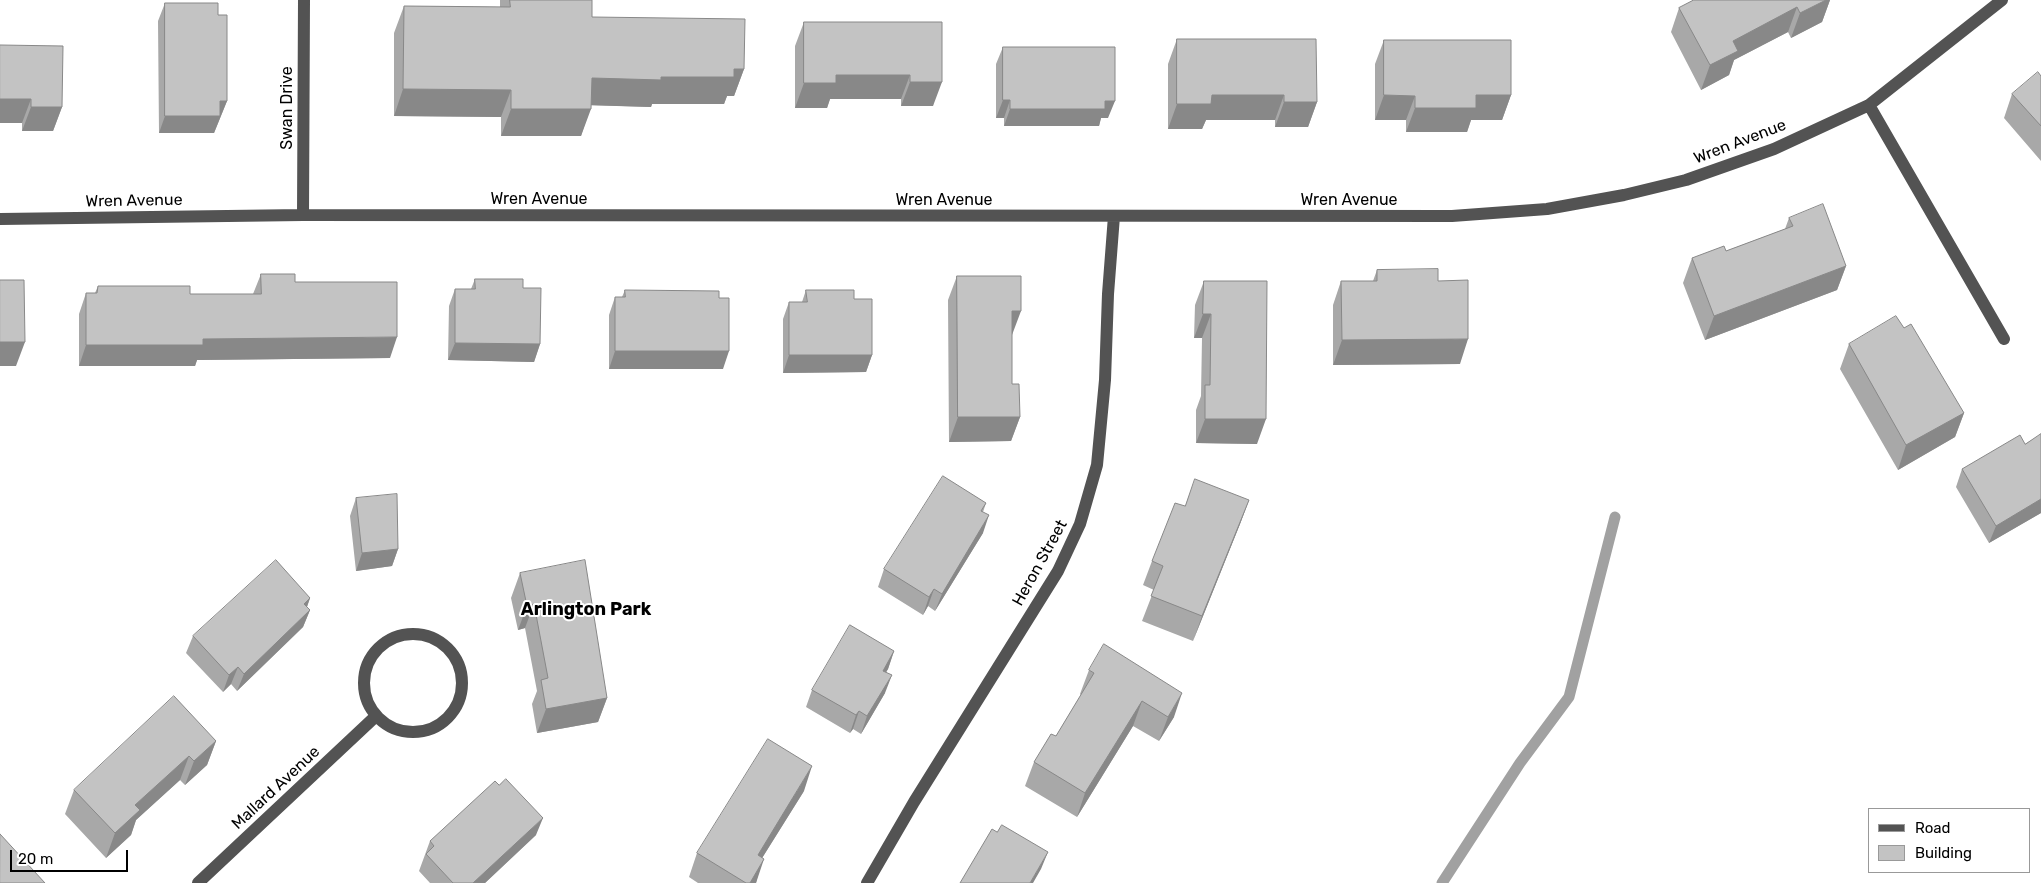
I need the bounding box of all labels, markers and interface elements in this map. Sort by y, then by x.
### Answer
street label: Swan Drive [277,66,297,150]
street label: Wren Avenue [1691,116,1789,168]
street label: Wren Avenue [490,189,588,209]
street label: Wren Avenue [895,190,993,210]
street label: Wren Avenue [1300,190,1398,210]
street label: Wren Avenue [85,191,183,211]
street label: Heron Street [1008,517,1072,609]
district label: Arlington Park [521,599,651,621]
street label: Mallard Avenue [228,742,324,834]
legend [1868,808,2031,873]
text: Road [1915,819,1951,837]
scale bar [12,840,130,872]
text: Building [1915,844,1972,862]
text: 20 m [18,850,53,868]

